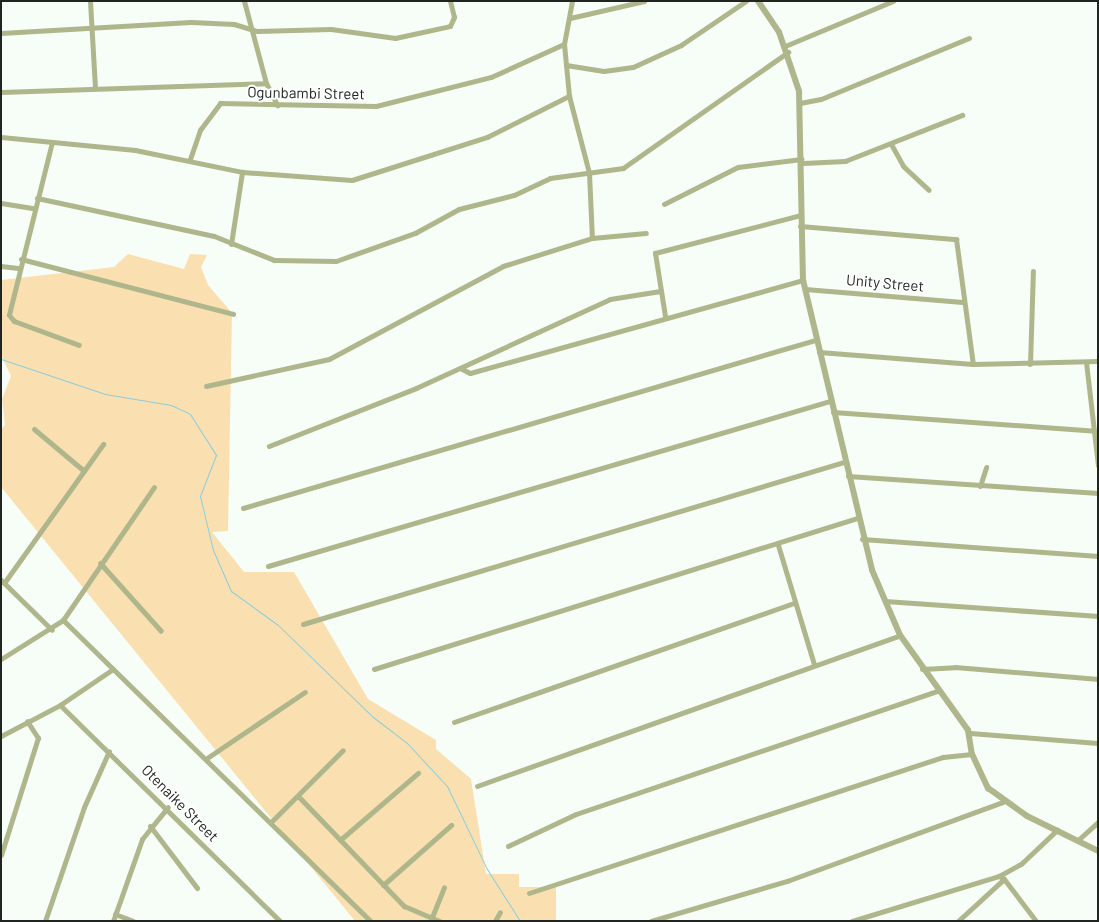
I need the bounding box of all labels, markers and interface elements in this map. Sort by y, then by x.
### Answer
street label: Ogunbambi Street [247,83,365,103]
street label: Unity Street [845,271,925,295]
street label: Otenaike Street [138,761,222,845]

